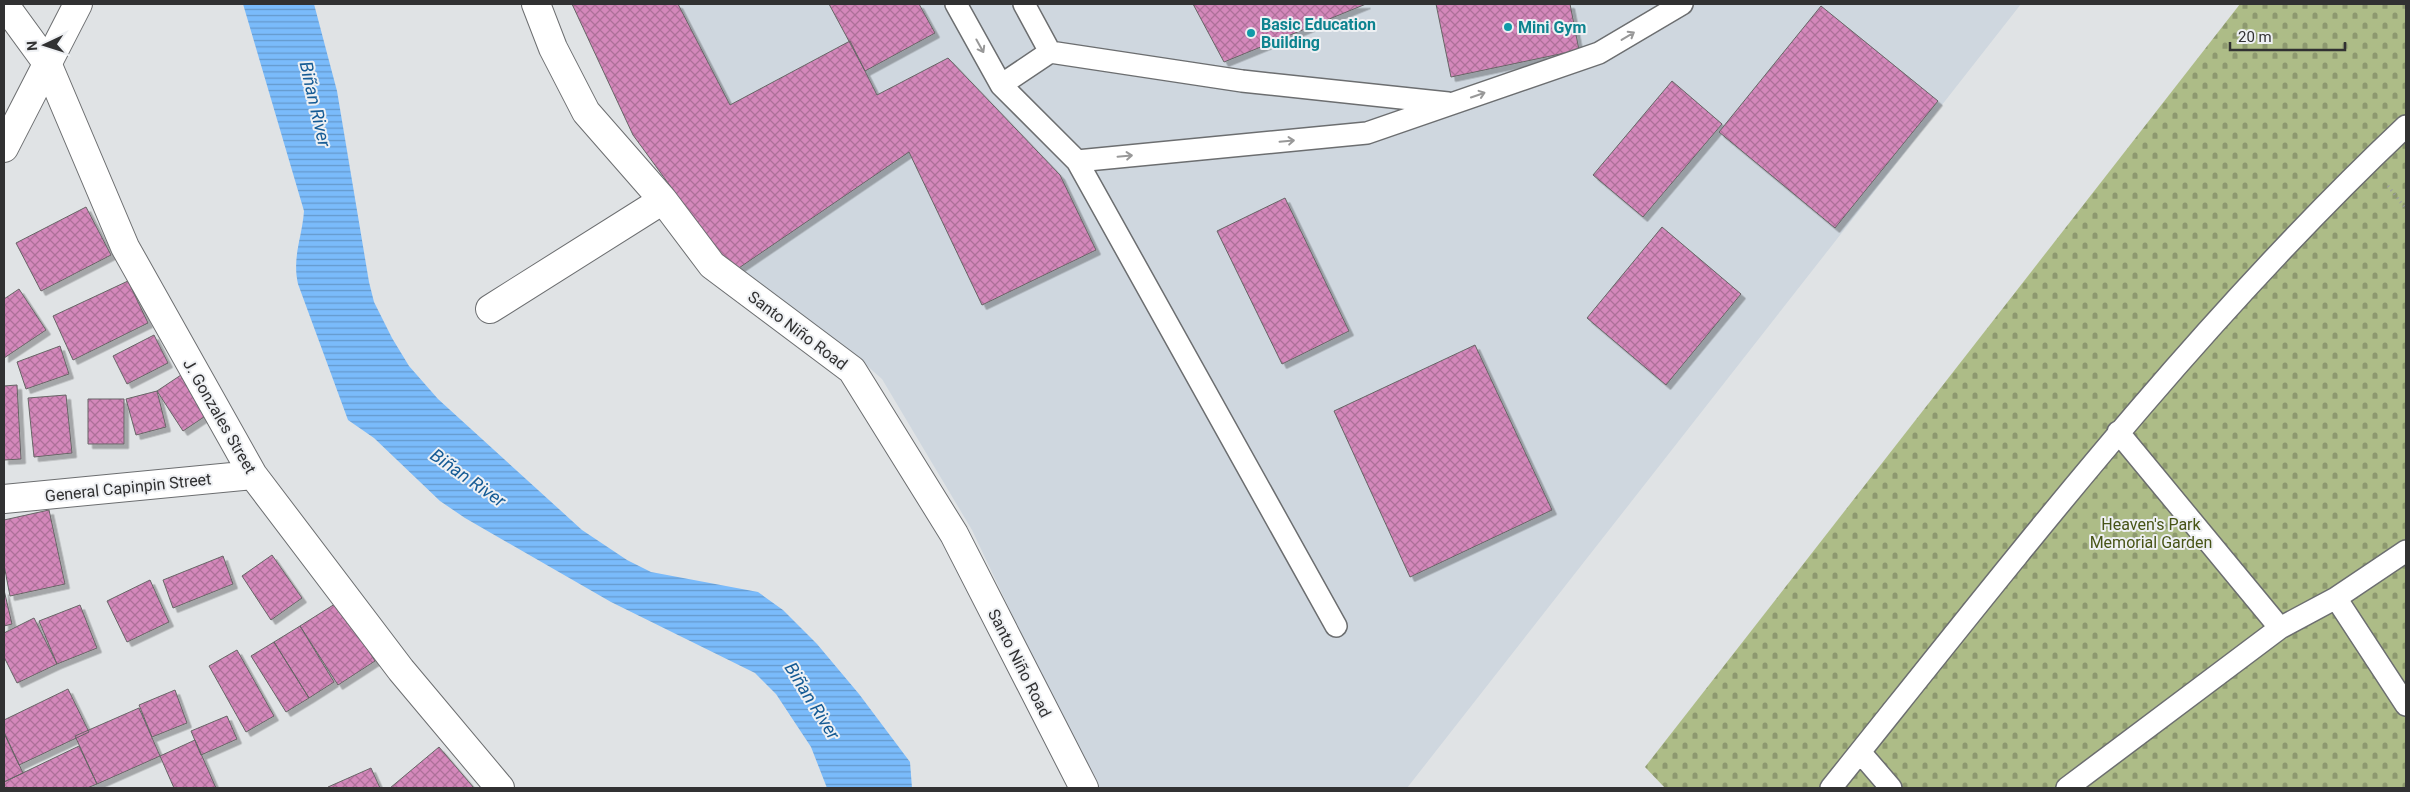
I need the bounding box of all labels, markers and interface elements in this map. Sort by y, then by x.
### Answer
place label: Basic Education Building [1261,15,1376,52]
place label: Mini Gym [1518,18,1586,37]
north arrow [20,20,70,70]
scale bar [2230,20,2345,52]
marker: Mini Gym [1502,21,1514,33]
marker: Basic Education Building [1245,27,1257,39]
text: 20 m [2238,28,2272,46]
one-way arrow [1621,30,1635,40]
one-way arrow [975,39,985,53]
text: N [24,40,40,51]
water label: Biñan River [295,59,336,150]
one-way arrow [1469,90,1485,99]
one-way arrow [1279,136,1295,146]
one-way arrow [1117,152,1133,161]
street label: Santo Niño Road [744,287,851,374]
street label: J. Gonzales Street [179,355,260,477]
water label: Biñan River [427,444,511,512]
street label: General Capinpin Street [44,469,212,506]
park label: Heaven's Park Memorial Garden [2090,515,2212,552]
street label: Santo Niño Road [984,606,1055,721]
water label: Biñan River [781,658,845,744]

